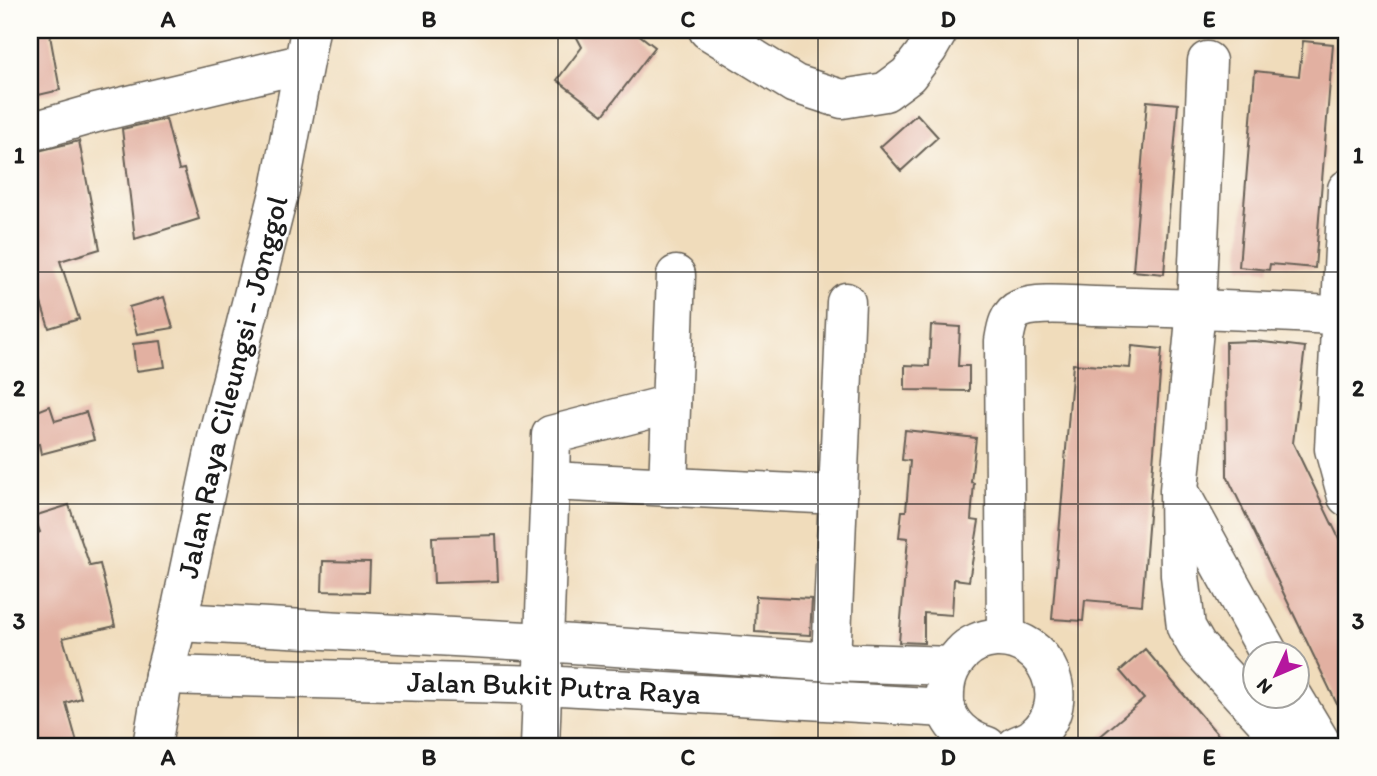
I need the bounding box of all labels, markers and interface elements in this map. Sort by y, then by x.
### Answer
text: A [160,5,176,33]
text: B [422,5,437,33]
text: C [681,5,696,33]
text: D [940,5,956,33]
text: E [1203,5,1216,33]
text: 1 [14,141,25,169]
text: 1 [1353,141,1364,169]
street label: Jalan Raya Cileungsi - Jonggol [169,191,296,582]
text: 2 [13,374,26,402]
text: 2 [1352,374,1365,402]
text: 3 [13,607,26,635]
text: 3 [1352,607,1365,635]
north arrow [1240,640,1310,710]
street label: Jalan Bukit Putra Raya [406,662,702,712]
text: N [1251,674,1277,699]
text: A [160,743,176,771]
text: B [422,743,437,771]
text: C [681,743,696,771]
text: D [940,743,956,771]
text: E [1203,743,1216,771]

